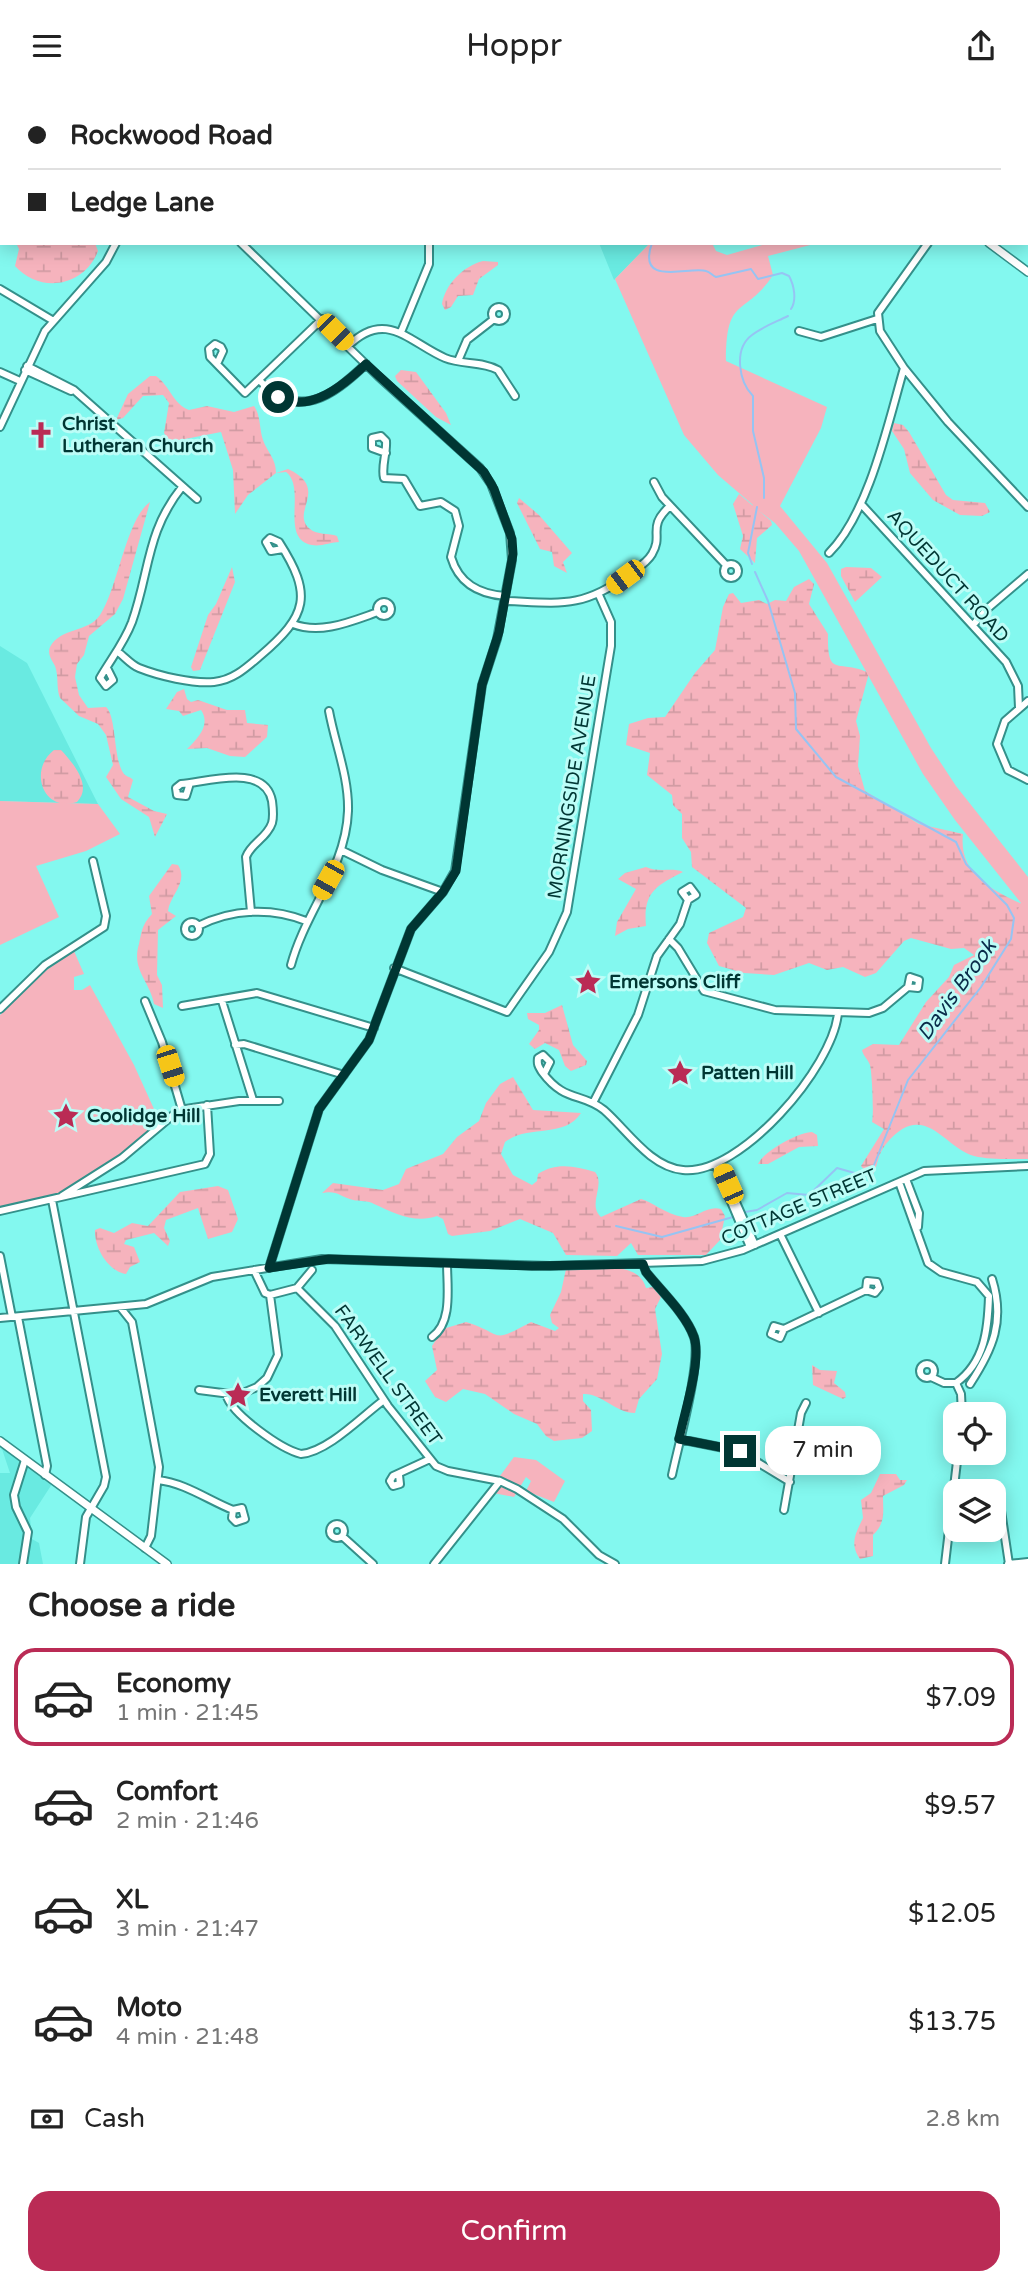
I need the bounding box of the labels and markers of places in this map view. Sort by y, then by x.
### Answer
place label: Christ Lutheran Church [62,413,214,457]
church icon: Christ Lutheran Church [26,420,56,450]
place icon: Emersons Cliff [573,967,603,997]
place label: Emersons Cliff [609,971,741,993]
place icon: Patten Hill [665,1058,695,1088]
place label: Patten Hill [701,1062,794,1084]
place icon: Coolidge Hill [51,1101,81,1131]
place label: Coolidge Hill [87,1105,201,1128]
place icon: Everett Hill [223,1380,253,1410]
place label: Everett Hill [259,1384,357,1406]

